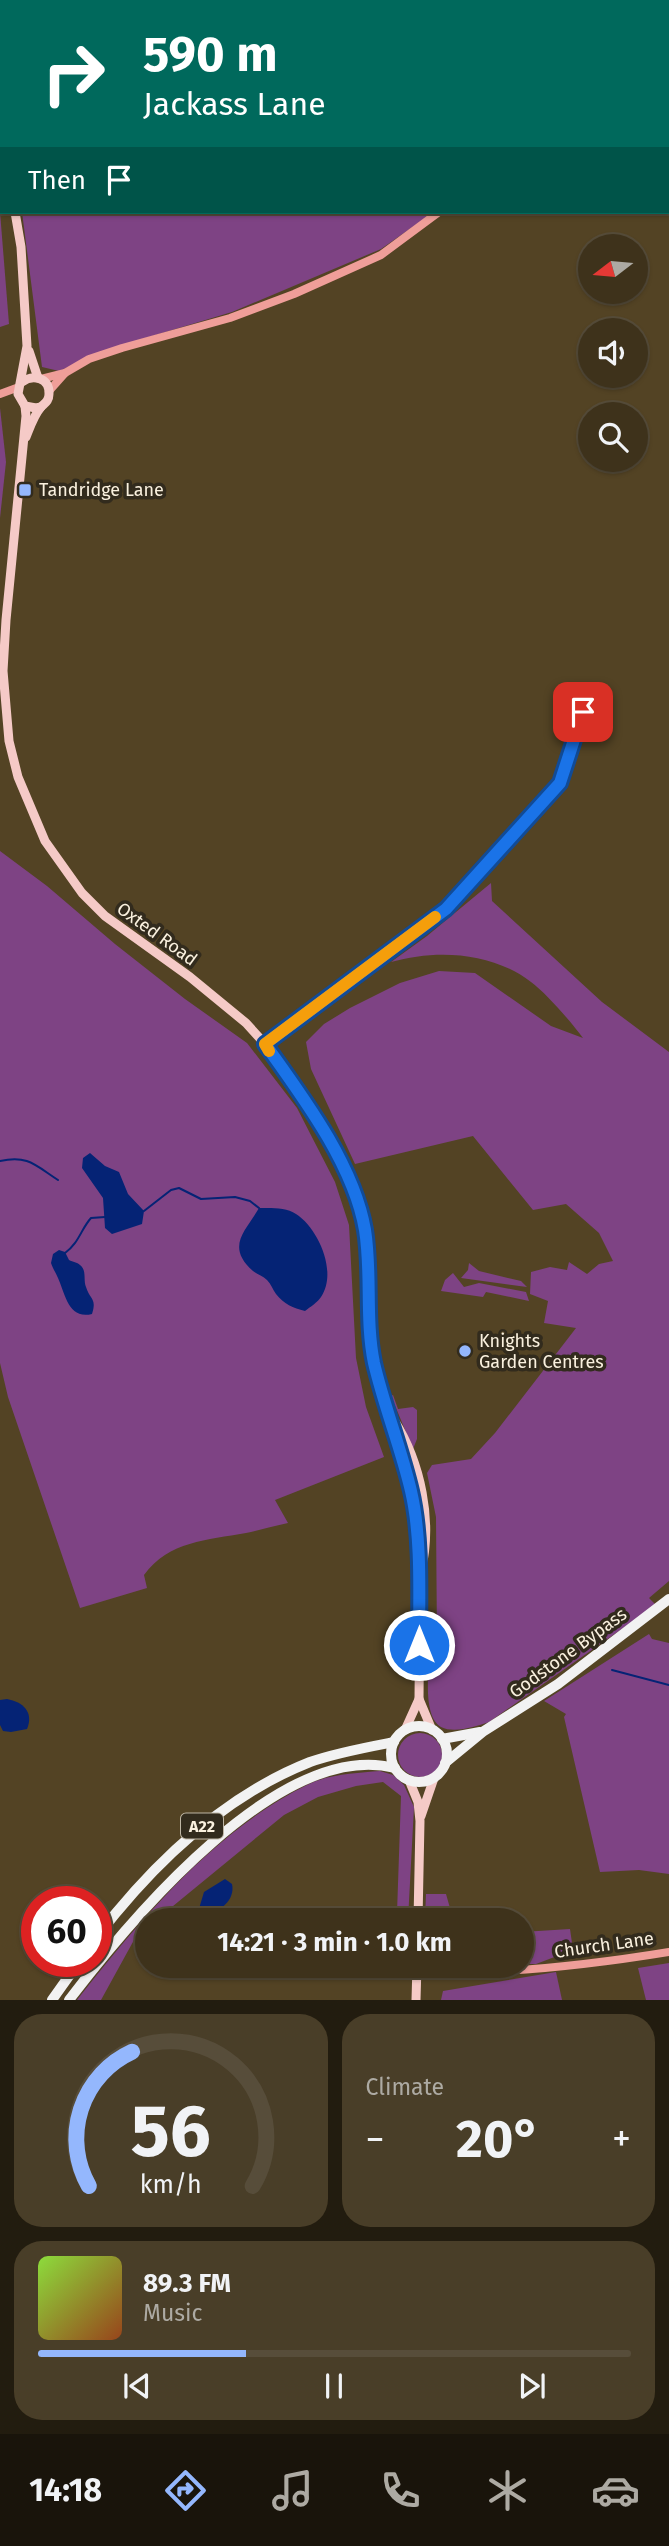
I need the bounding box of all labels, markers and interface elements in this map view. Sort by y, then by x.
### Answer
text: 590 m [143,25,278,84]
icon: right [28,28,119,119]
text: Jackass Lane [143,85,326,123]
icon: arrive [100,161,138,199]
text: Then [28,165,86,196]
north arrow [578,234,648,304]
map controls [578,234,648,472]
button: sound [578,318,648,388]
button: search [578,402,648,472]
place label: Tandridge Lane [39,479,164,501]
marker: Tandridge Lane [17,482,33,498]
pin [553,682,613,742]
icon: arrive [564,693,602,731]
street label: Oxted Road [112,897,202,971]
place label: Knights Garden Centres [479,1330,604,1373]
marker: Knights Garden Centres [457,1343,473,1359]
street label: Godstone Bypass [505,1603,631,1703]
position arrow [382,1608,456,1682]
road number: A22 [181,1814,223,1838]
speed limit sign: 60 [21,1886,112,1977]
text: 14:21 · 3 min · 1.0 km [217,1927,452,1958]
street label: Church Lane [553,1927,655,1963]
text: Climate [366,2073,444,2101]
text: 56 [131,2089,211,2176]
text: 20° [456,2108,540,2171]
text: − [366,2116,385,2162]
text: + [612,2116,631,2162]
text: km/h [140,2170,202,2200]
text: 89.3 FM [143,2268,231,2299]
text: Music [143,2299,203,2327]
icon: previous [118,2367,156,2405]
icon: pause [315,2367,353,2405]
icon: next [513,2367,551,2405]
icon: directions [161,2466,210,2515]
icon: music [268,2466,317,2515]
icon: phone [376,2466,425,2515]
icon: climate [483,2466,532,2515]
icon: car [591,2466,640,2515]
text: 14:18 [29,2471,102,2509]

